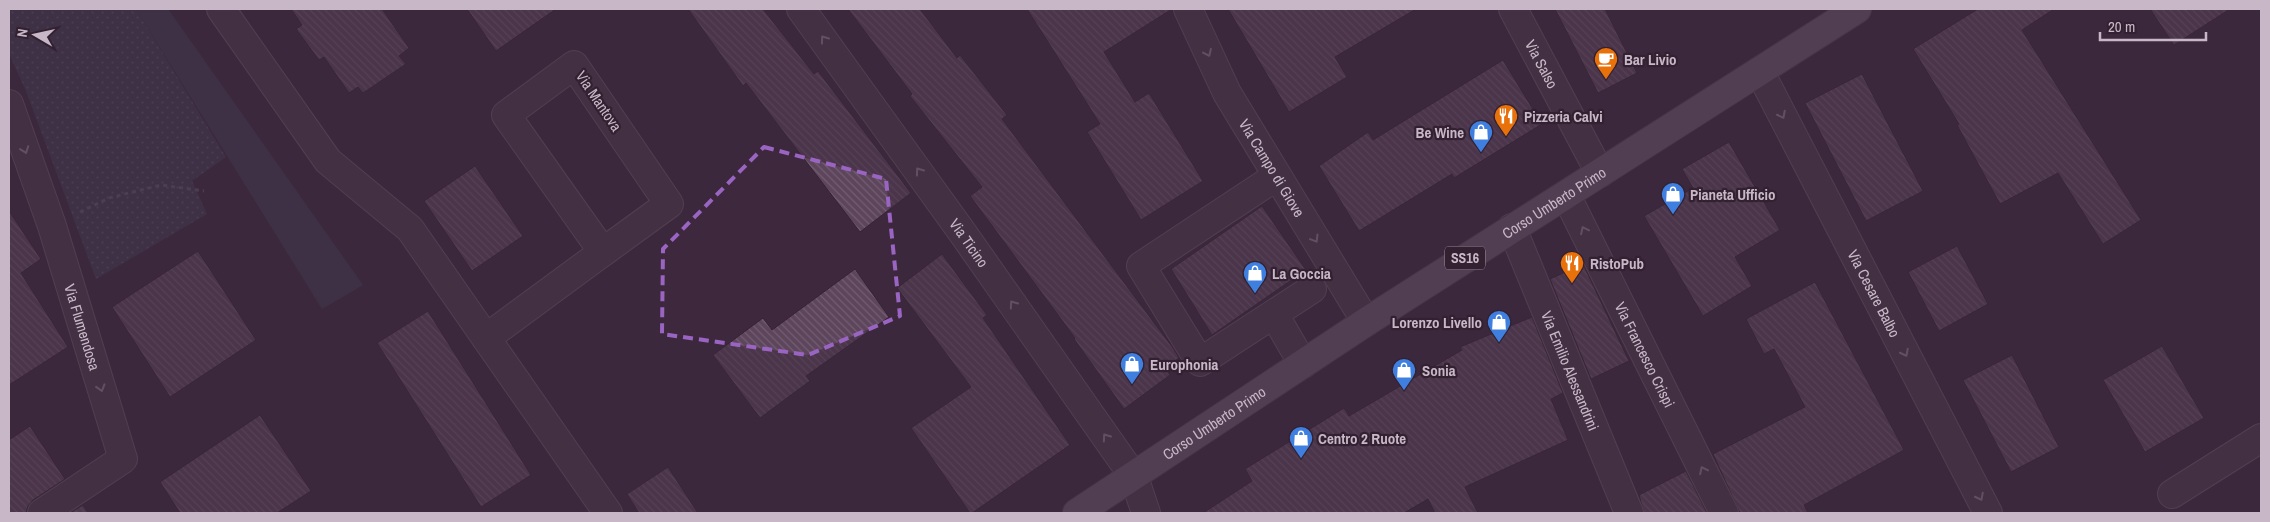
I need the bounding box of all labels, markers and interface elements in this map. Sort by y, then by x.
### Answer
north arrow [10,10,60,60]
scale bar [2100,10,2206,42]
text: 20 m [2108,16,2135,37]
text: N [13,27,32,38]
one-way arrow [821,36,829,45]
street label: Via Salso [1520,36,1564,92]
cafe icon: Bar Livio [1593,46,1619,80]
one-way arrow [1202,48,1213,57]
place label: Bar Livio [1624,49,1677,70]
street label: Via Mantova [571,67,627,136]
restaurant icon: Pizzeria Calvi [1493,103,1519,137]
place label: Pizzeria Calvi [1524,106,1603,127]
one-way arrow [1776,110,1786,119]
street label: Via Campo di Giove [1234,115,1310,221]
shop icon: Be Wine [1468,119,1494,153]
place label: Be Wine [1416,122,1464,143]
one-way arrow [19,145,29,153]
street label: Corso Umberto Primo [1498,161,1610,243]
one-way arrow [916,168,924,177]
shop icon: Pianeta Ufficio [1660,181,1686,215]
place label: Pianeta Ufficio [1690,184,1775,205]
street label: Via Ticino [945,214,994,271]
one-way arrow [1579,226,1590,235]
one-way arrow [1309,234,1319,243]
street label: Via Cesare Balbo [1843,246,1906,341]
road number: SS16 [1445,247,1485,270]
restaurant icon: RistoPub [1559,250,1585,284]
place label: RistoPub [1590,253,1644,274]
shop icon: La Goccia [1242,260,1268,294]
place label: La Goccia [1272,263,1331,284]
street label: Via Flumendosa [60,281,106,373]
street label: Via Francesco Crispi [1610,298,1680,411]
one-way arrow [1010,300,1019,310]
street label: Via Emilio Alessandrini [1537,307,1604,434]
shop icon: Lorenzo Livello [1486,309,1512,343]
place label: Lorenzo Livello [1392,312,1482,333]
one-way arrow [1899,347,1909,356]
shop icon: Europhonia [1119,351,1145,385]
place label: Europhonia [1150,354,1219,375]
shop icon: Sonia [1391,357,1417,391]
place label: Sonia [1422,360,1456,381]
street label: Corso Umberto Primo [1158,381,1270,464]
one-way arrow [96,383,106,391]
shop icon: Centro 2 Ruote [1288,425,1314,459]
place label: Centro 2 Ruote [1318,428,1406,449]
one-way arrow [1103,433,1112,443]
one-way arrow [1699,466,1709,475]
one-way arrow [1974,492,1984,501]

